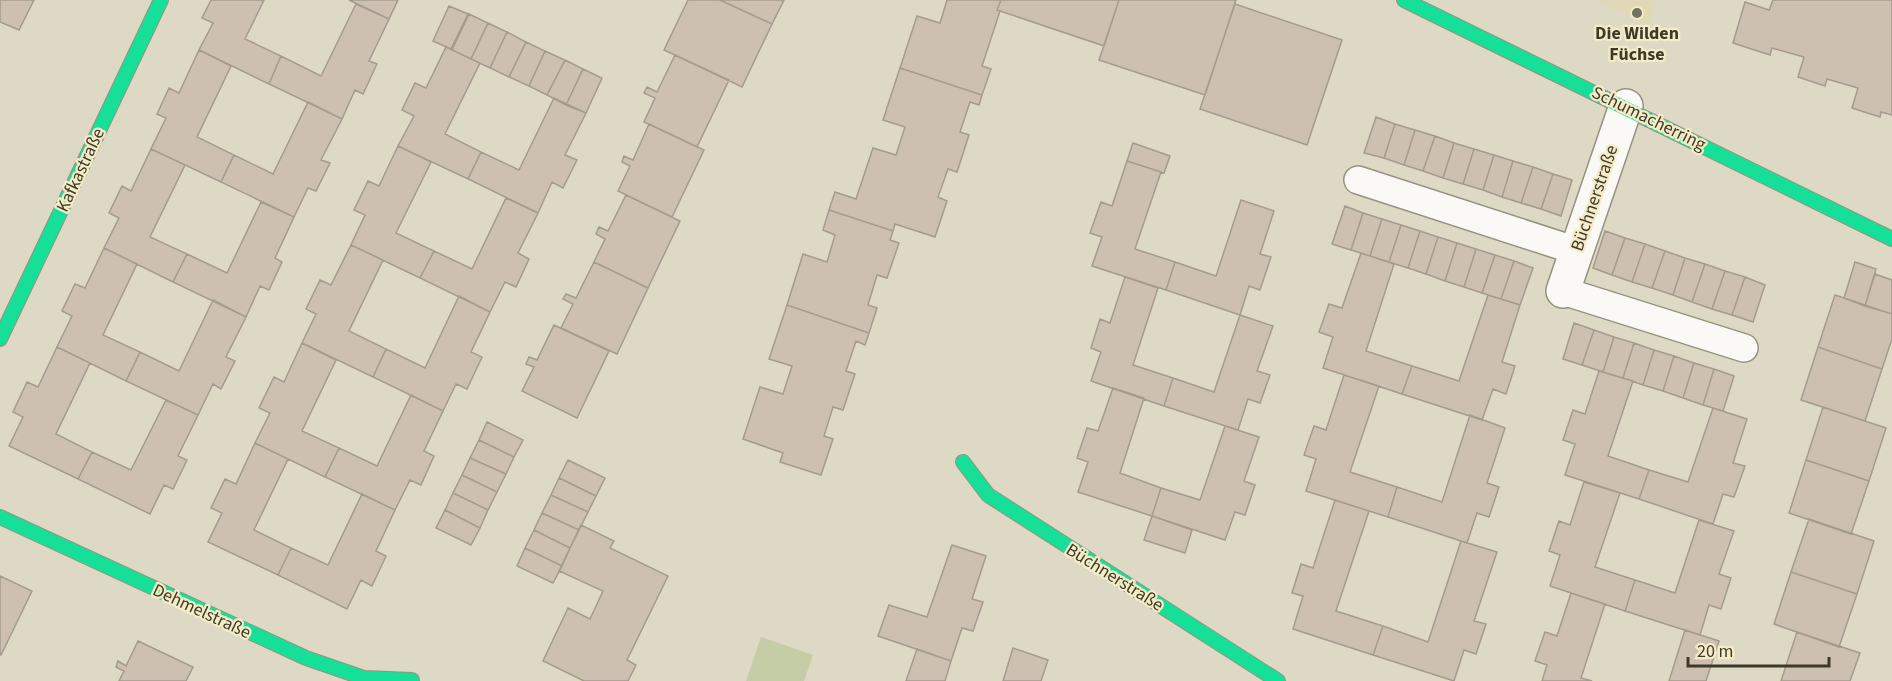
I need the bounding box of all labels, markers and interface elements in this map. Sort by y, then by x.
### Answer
marker: Die Wilden Füchse [1630,6,1644,20]
place label: Die Wilden Füchse [1595,21,1679,67]
street label: Schumacherring [1587,80,1710,157]
street label: Kafkastraße [50,124,111,216]
street label: Büchnerstraße [1565,142,1624,255]
street label: Büchnerstraße [1061,537,1168,617]
street label: Dehmelstraße [149,578,255,645]
scale bar [1688,630,1829,668]
text: 20 m [1697,639,1733,664]

